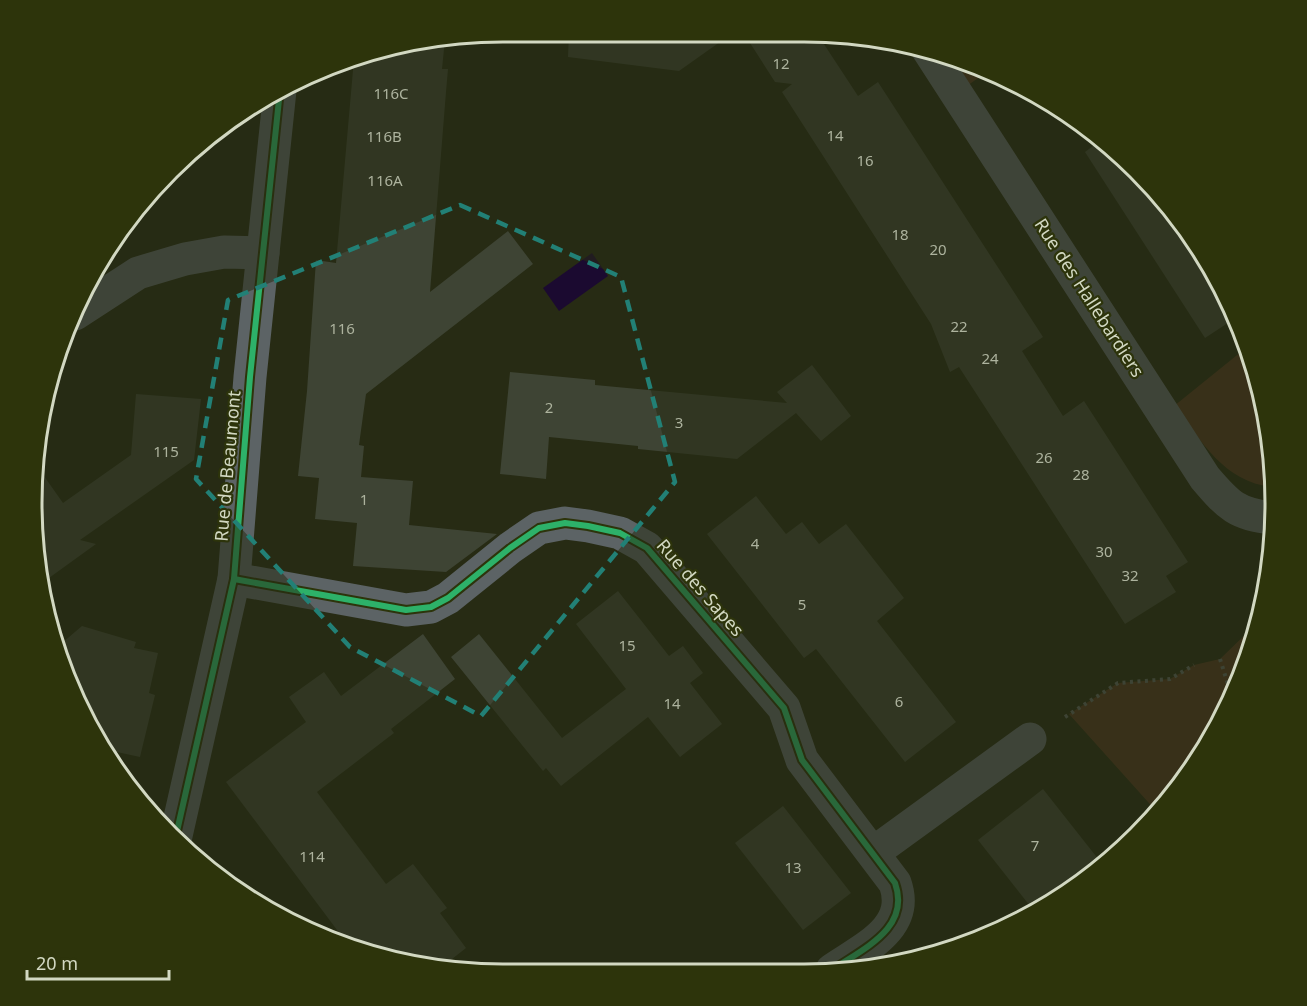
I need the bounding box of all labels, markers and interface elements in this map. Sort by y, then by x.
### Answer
house number: 12 [772,53,790,73]
house number: 116C [373,83,409,103]
house number: 14 [826,125,844,145]
house number: 116B [366,126,402,146]
house number: 16 [856,150,874,170]
house number: 116A [367,170,403,190]
street label: Rue des Hallebardiers [1029,213,1150,381]
house number: 18 [891,224,909,244]
house number: 20 [929,239,947,259]
house number: 22 [950,316,968,336]
house number: 116 [329,318,355,338]
house number: 24 [981,348,999,368]
street label: Rue de Beaumont [208,389,246,542]
house number: 2 [545,397,553,417]
house number: 3 [675,412,683,432]
house number: 115 [153,441,179,461]
house number: 26 [1035,447,1053,467]
house number: 28 [1072,464,1090,484]
house number: 1 [360,489,368,509]
house number: 4 [751,533,760,553]
street label: Rue des Sapes [652,534,750,641]
house number: 30 [1095,541,1113,561]
house number: 32 [1121,565,1139,585]
house number: 5 [798,594,806,614]
house number: 15 [618,635,636,655]
house number: 6 [895,691,903,711]
house number: 14 [663,693,681,713]
house number: 7 [1031,835,1039,855]
house number: 114 [299,846,325,866]
house number: 13 [784,857,802,877]
scale bar [27,943,170,981]
text: 20 m [36,951,78,975]

